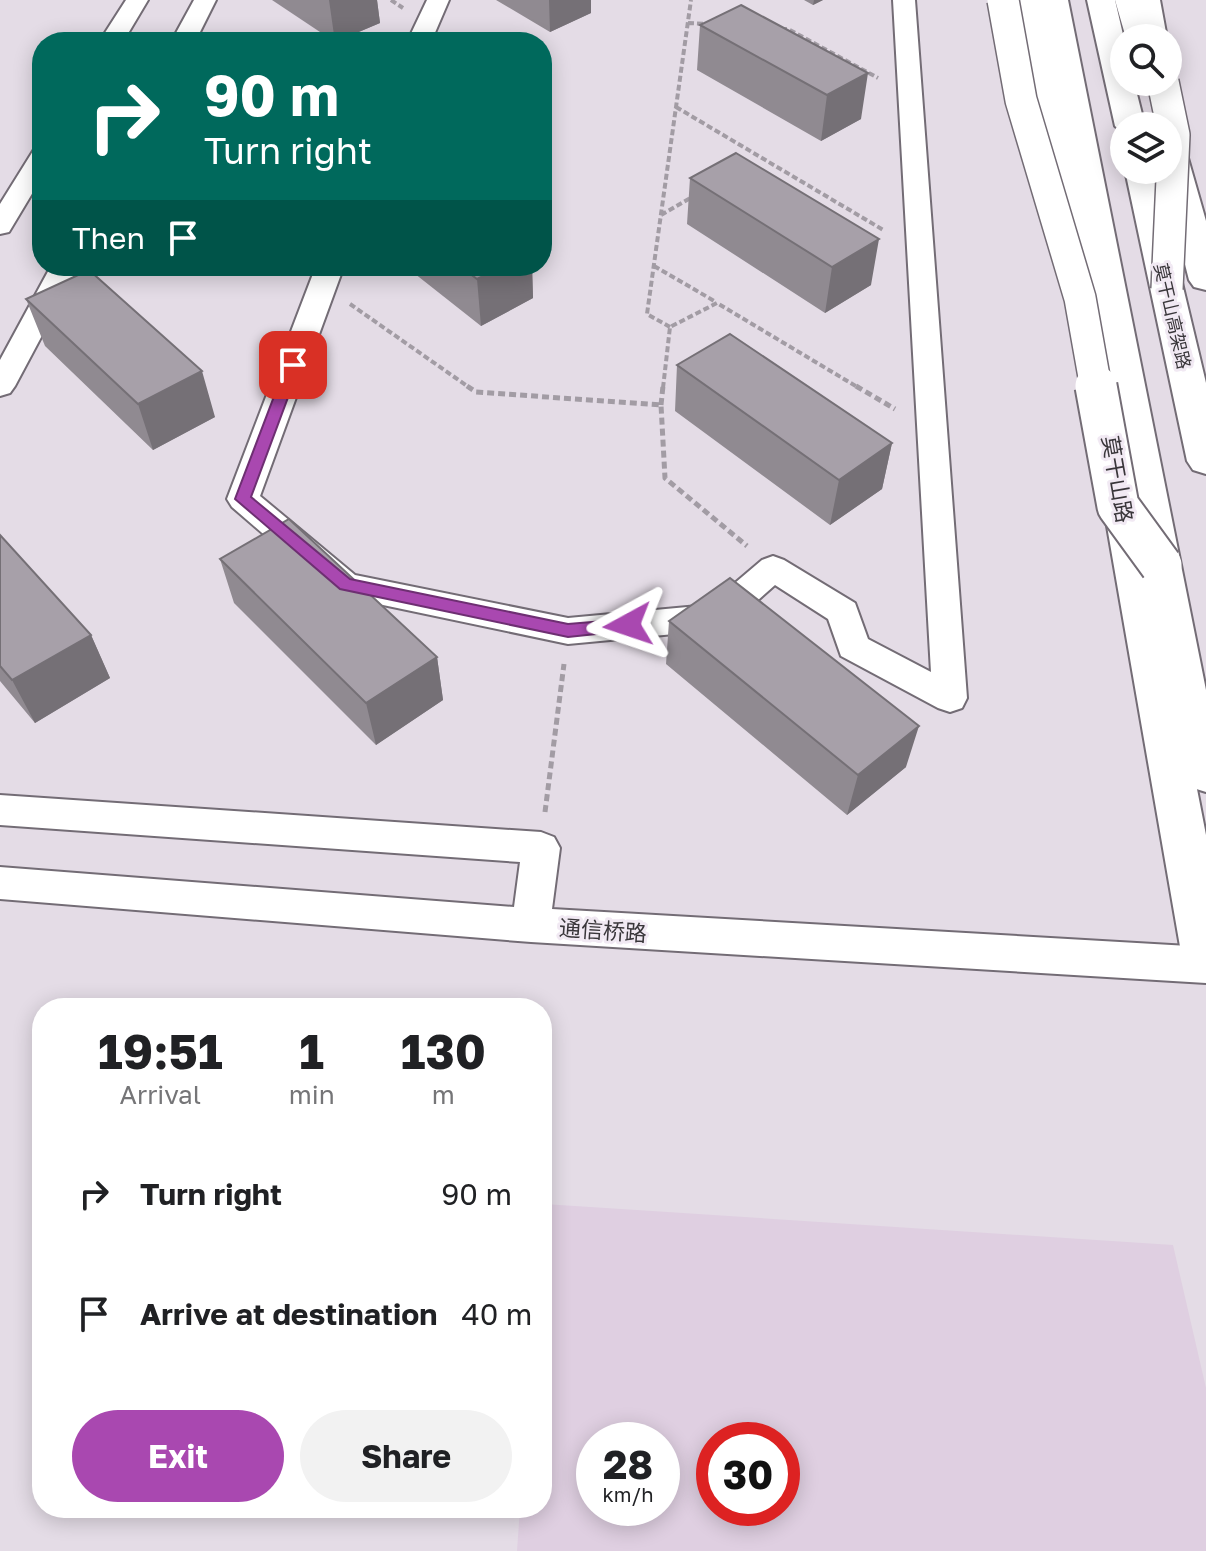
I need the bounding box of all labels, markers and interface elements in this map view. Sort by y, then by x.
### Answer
map controls [1110,24,1182,184]
button: search [1110,24,1182,96]
text: 90 m [204,61,339,128]
icon: right [72,64,176,168]
button: layers [1110,112,1182,184]
text: Turn right [204,129,372,172]
icon: arrive [161,216,205,260]
text: Then [72,220,145,256]
street label: 莫干山高架路 [1150,261,1196,371]
pin [259,331,327,399]
icon: arrive [271,343,315,387]
street label: 莫干山路 [1097,433,1139,525]
position arrow [586,583,670,667]
street label: 通信桥路 [558,913,648,947]
text: 19:51 [98,1022,223,1080]
text: 1 [299,1022,324,1080]
text: 130 [401,1022,486,1080]
text: Arrival [120,1079,201,1110]
text: min [289,1079,335,1110]
text: m [432,1079,455,1110]
icon: right [72,1172,116,1216]
text: Turn right [140,1176,282,1212]
text: 90 m [441,1176,512,1212]
icon: arrive [72,1292,116,1336]
text: Arrive at destination [140,1296,437,1332]
text: 40 m [461,1296,532,1332]
button: Exit [72,1410,284,1502]
button: Share [300,1410,512,1502]
speed limit sign: 30 [696,1422,800,1526]
text: 28 [603,1440,653,1488]
text: km/h [603,1482,653,1506]

